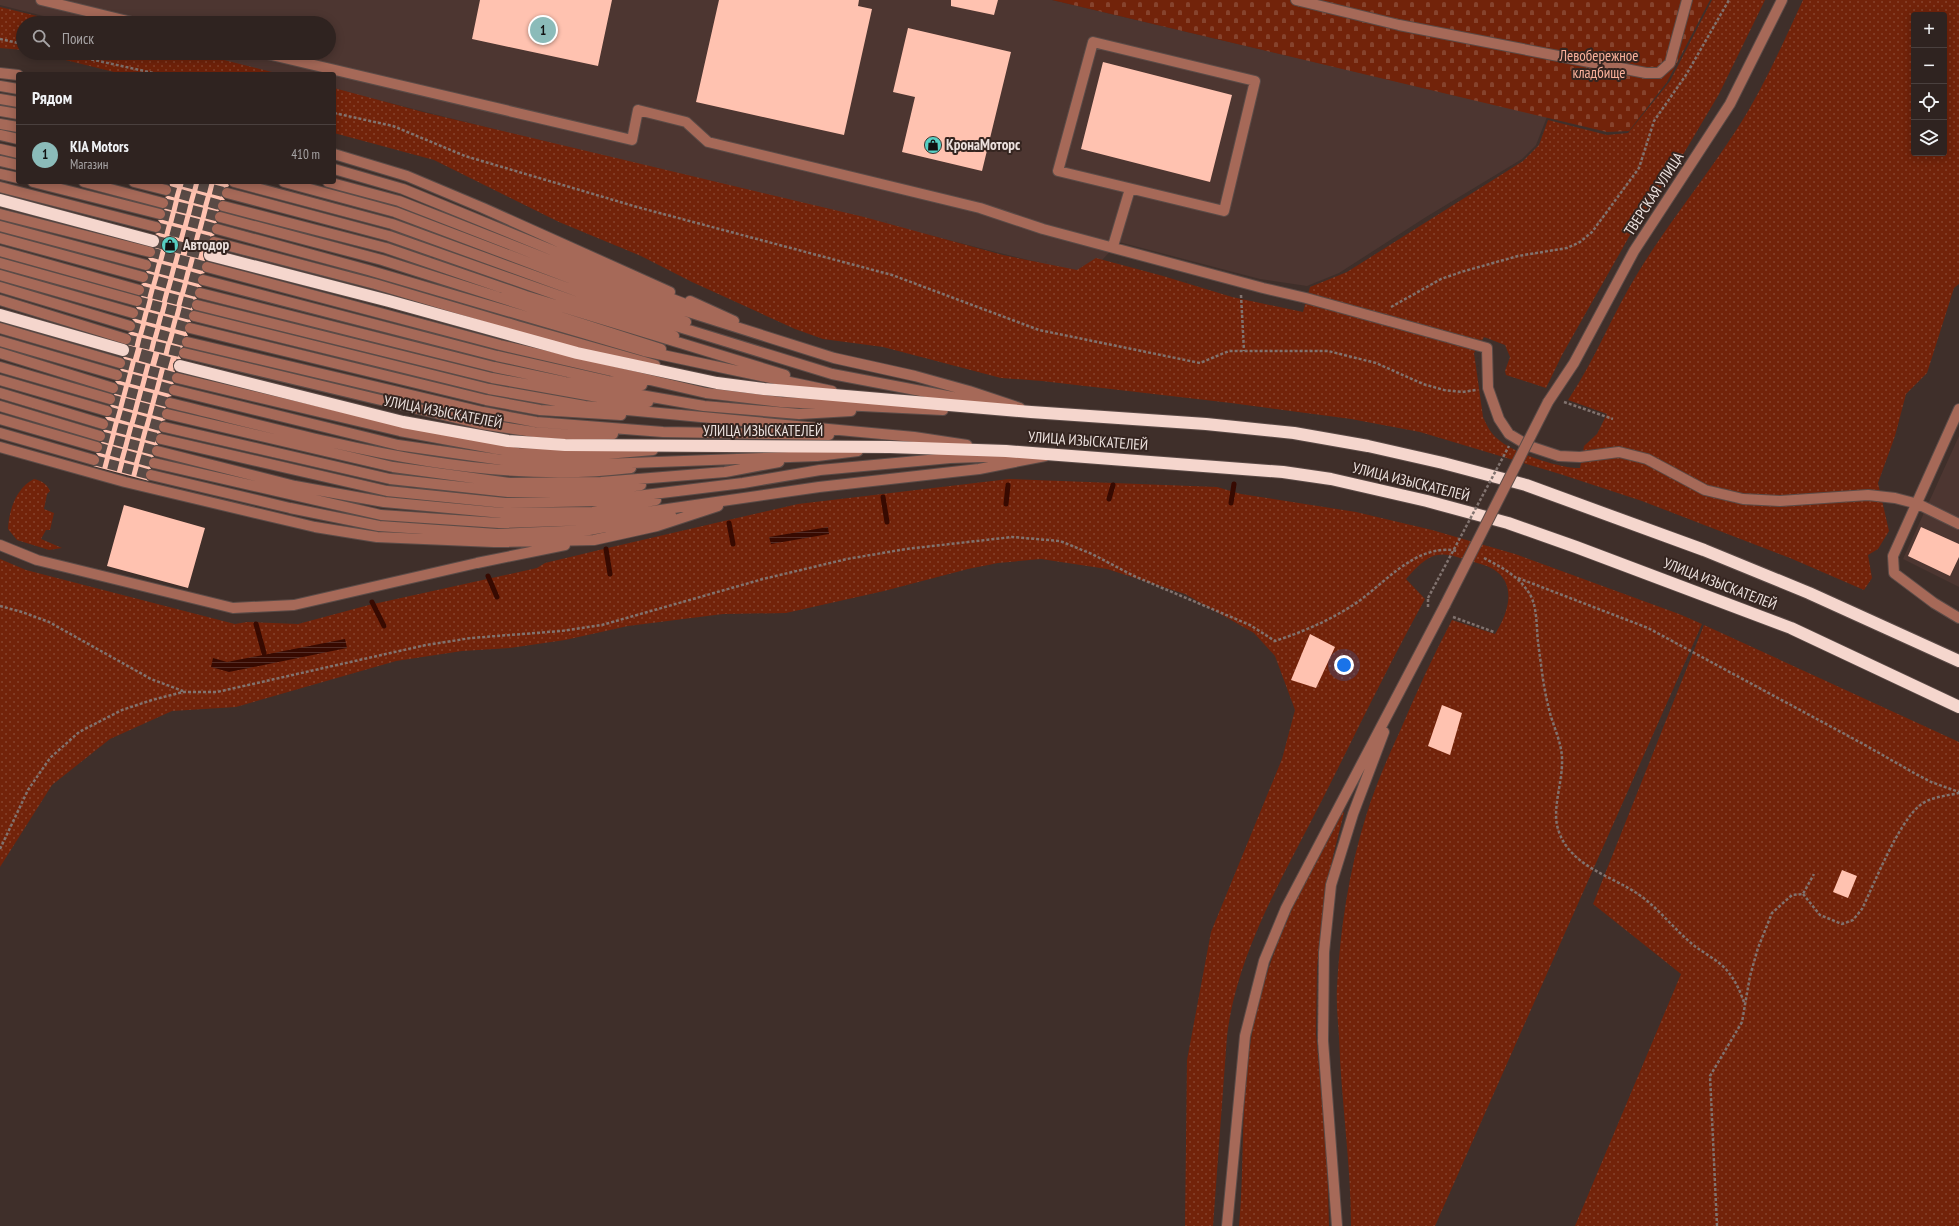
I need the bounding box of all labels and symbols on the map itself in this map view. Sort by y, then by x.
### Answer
pin: 1 [530,15,556,45]
park label: Левобережное кладбище [1559,46,1638,82]
shop icon: КронаМоторс [923,135,943,155]
place label: КронаМоторс [946,135,1021,154]
street label: ТВЕРСКАЯ УЛИЦА [1620,148,1688,239]
shop icon: Автодор [160,235,180,255]
place label: Автодор [182,235,229,254]
street label: УЛИЦА ИЗЫСКАТЕЛЕЙ [382,391,504,432]
street label: УЛИЦА ИЗЫСКАТЕЛЕЙ [703,421,823,440]
street label: УЛИЦА ИЗЫСКАТЕЛЕЙ [1027,427,1149,454]
street label: УЛИЦА ИЗЫСКАТЕЛЕЙ [1351,458,1472,505]
street label: УЛИЦА ИЗЫСКАТЕЛЕЙ [1661,553,1780,614]
your location [1334,655,1354,675]

